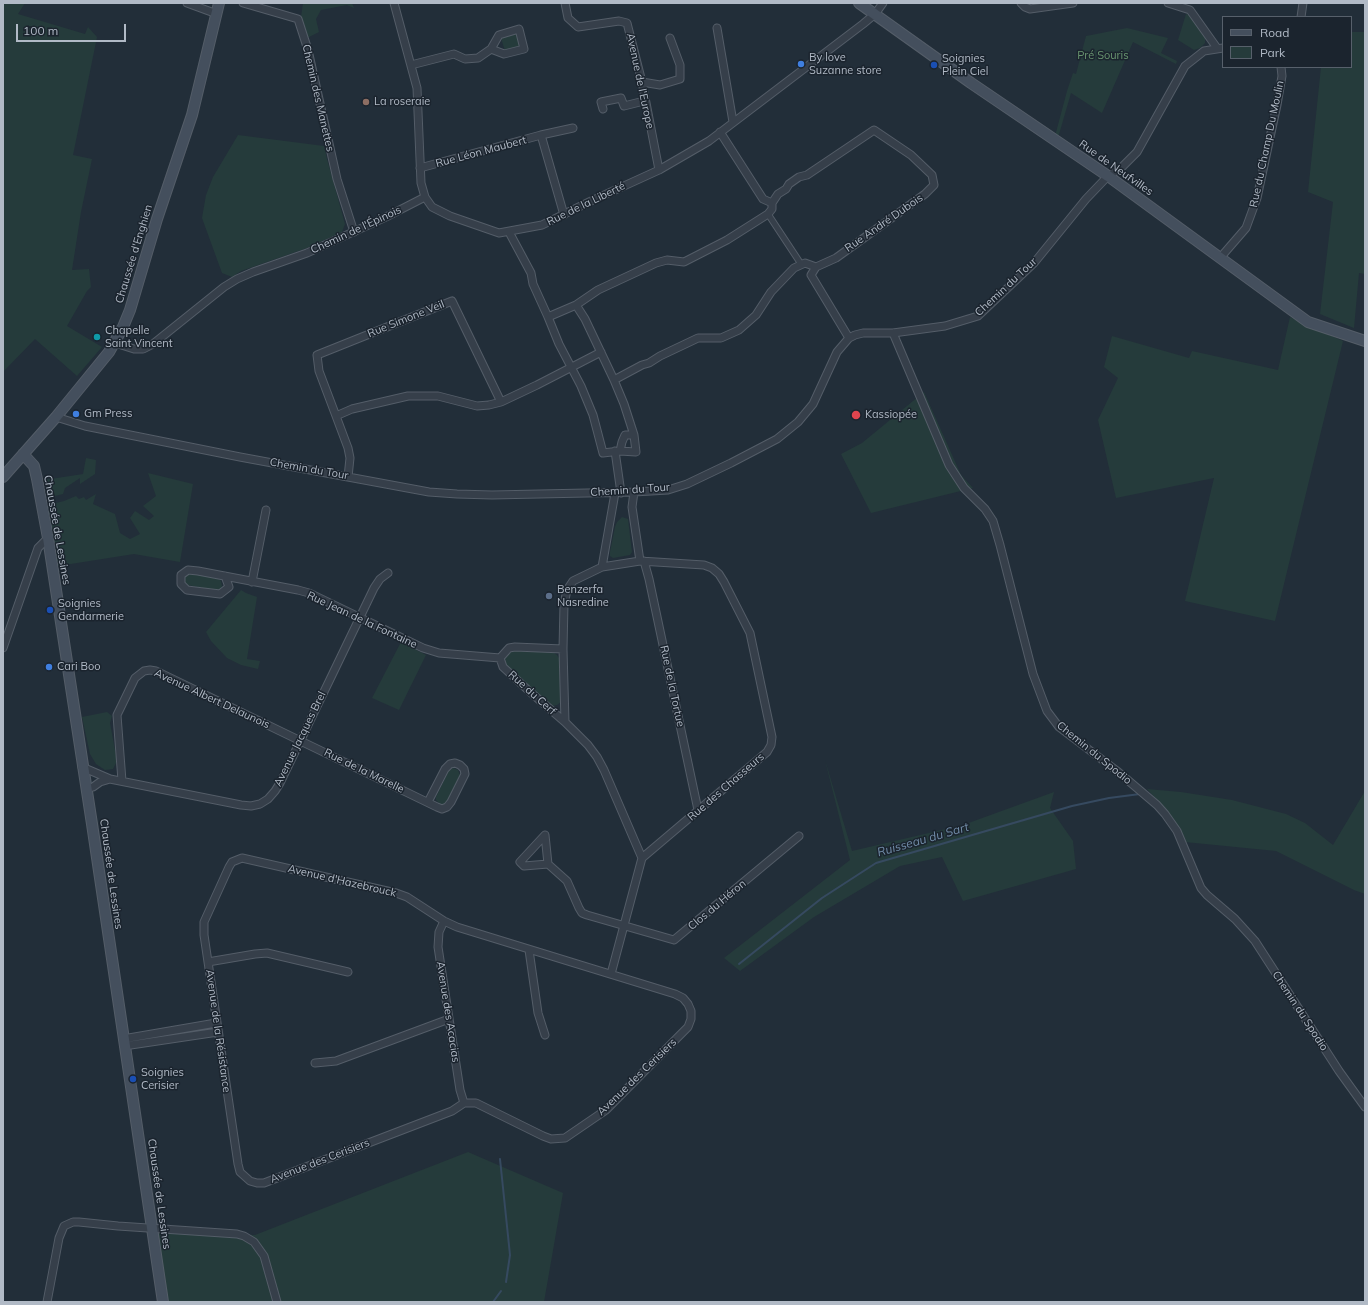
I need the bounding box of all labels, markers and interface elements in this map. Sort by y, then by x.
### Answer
scale bar [18,16,128,42]
legend [1222,16,1352,68]
text: 100 m [23,23,58,38]
text: Road [1260,25,1289,40]
street label: Avenue de l'Europe [623,32,657,130]
street label: Chemin des Manettes [299,43,337,153]
text: Park [1260,45,1285,60]
park label: Pré Souris [1077,49,1129,63]
place label: By love Suzanne store [809,51,882,77]
place label: Soignies Plein Ciel [942,52,988,78]
marker: By love Suzanne store [796,59,806,69]
marker: Soignies Plein Ciel [929,60,939,70]
street label: Rue du Champ Du Moulin [1247,79,1287,209]
place label: La roseraie [374,95,430,109]
marker: La roseraie [361,97,371,107]
street label: Rue Léon Maubert [434,134,528,170]
street label: Rue de Neufvilles [1076,137,1156,199]
street label: Rue de la Liberté [545,179,627,229]
street label: Rue André Dubois [842,191,926,255]
street label: Chaussée d'Enghien [113,203,155,305]
street label: Chemin de l'Épinois [309,203,403,257]
street label: Chemin du Tour [972,255,1040,319]
street label: Rue Simone Veil [366,298,446,340]
place label: Chapelle Saint Vincent [105,324,173,350]
marker: Chapelle Saint Vincent [92,332,102,342]
place label: Gm Press [84,407,132,421]
place label: Kassiopée [865,408,917,422]
marker: Gm Press [71,409,81,419]
marker: Kassiopée [850,409,862,421]
street label: Chemin du Tour [269,456,349,482]
street label: Chaussée de Lessines [41,474,73,586]
street label: Chemin du Tour [590,481,670,499]
place label: Benzerfa Nasredine [557,583,609,609]
street label: Rue Jean de la Fontaine [305,589,419,651]
marker: Benzerfa Nasredine [544,591,554,601]
place label: Soignies Gendarmerie [58,597,124,623]
marker: Soignies Gendarmerie [45,605,55,615]
street label: Rue de la Tortue [657,644,687,728]
place label: Cari Boo [57,660,100,674]
marker: Cari Boo [44,662,54,672]
street label: Avenue Albert Delaunois [152,666,272,732]
street label: Rue du Cerf [505,668,559,718]
street label: Avenue Jacques Brel [271,689,329,789]
street label: Chemin du Spodio [1054,719,1134,787]
street label: Rue de la Marelle [322,746,406,796]
street label: Rue des Chasseurs [685,750,767,824]
street label: Chaussée de Lessines [97,818,125,930]
water label: Ruisseau du Sart [876,820,970,860]
street label: Avenue d'Hazebrouck [286,862,398,900]
street label: Clos du Héron [685,877,749,933]
street label: Avenue des Acacias [433,960,463,1064]
street label: Avenue de la Résistance [203,969,233,1093]
street label: Chemin du Spodio [1269,969,1331,1053]
street label: Avenue des Cerisiers [595,1036,679,1118]
place label: Soignies Cerisier [141,1066,184,1092]
marker: Soignies Cerisier [128,1074,138,1084]
street label: Avenue des Cerisiers [268,1136,372,1186]
street label: Chaussée de Lessines [145,1138,173,1250]

